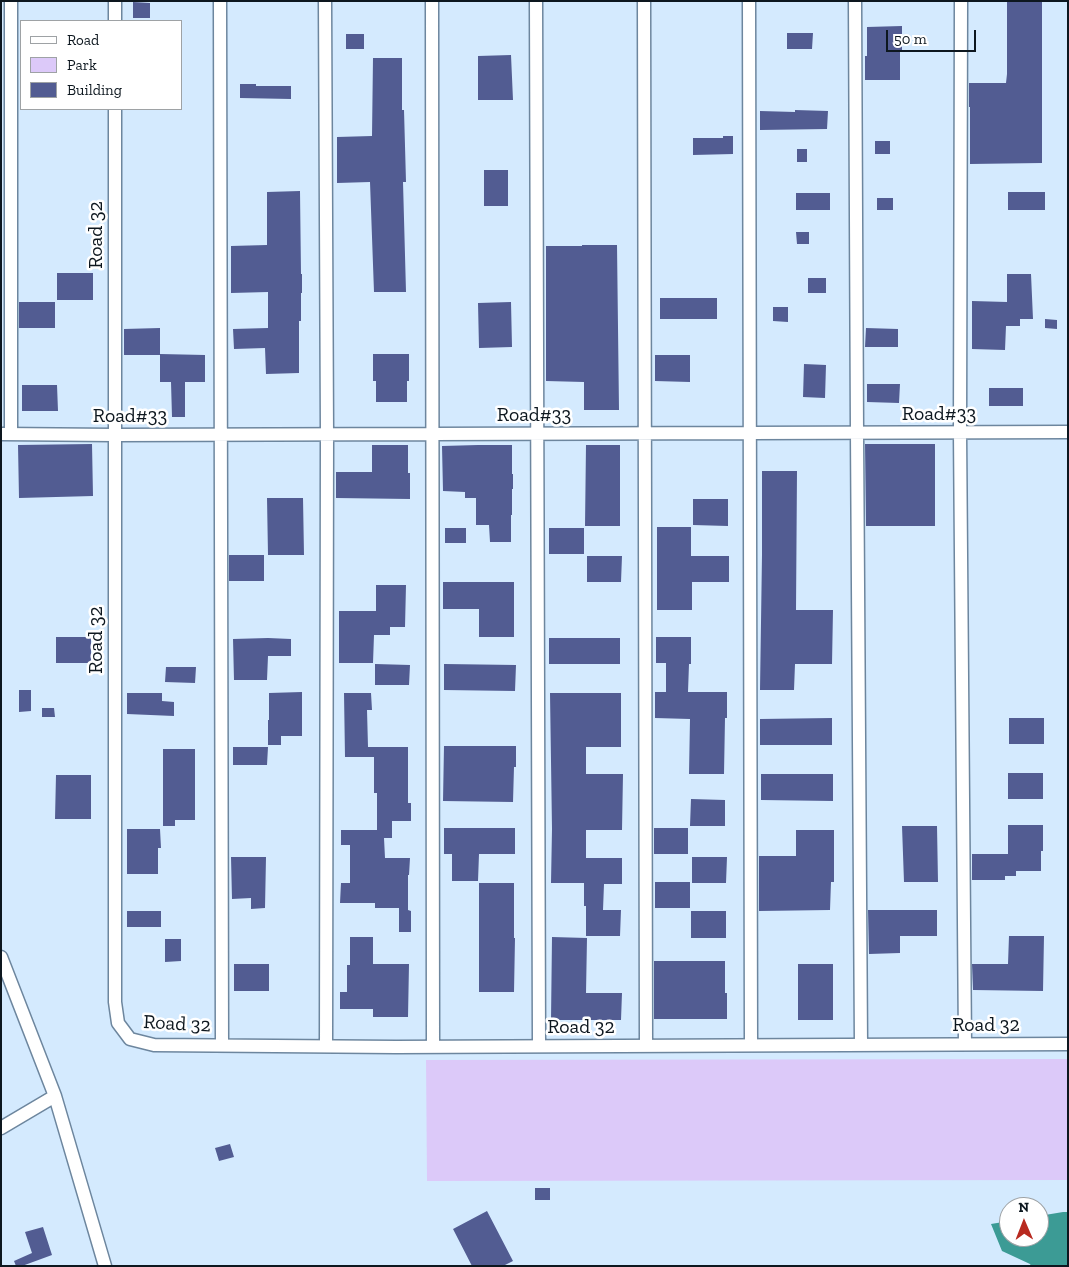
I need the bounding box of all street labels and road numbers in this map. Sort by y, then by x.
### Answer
street label: Road 32 [84,201,108,269]
street label: Road#33 [902,402,976,426]
street label: Road#33 [497,403,571,427]
street label: Road#33 [93,404,167,428]
street label: Road 32 [84,606,108,674]
street label: Road 32 [143,1010,211,1038]
street label: Road 32 [952,1013,1020,1037]
street label: Road 32 [547,1015,615,1039]

